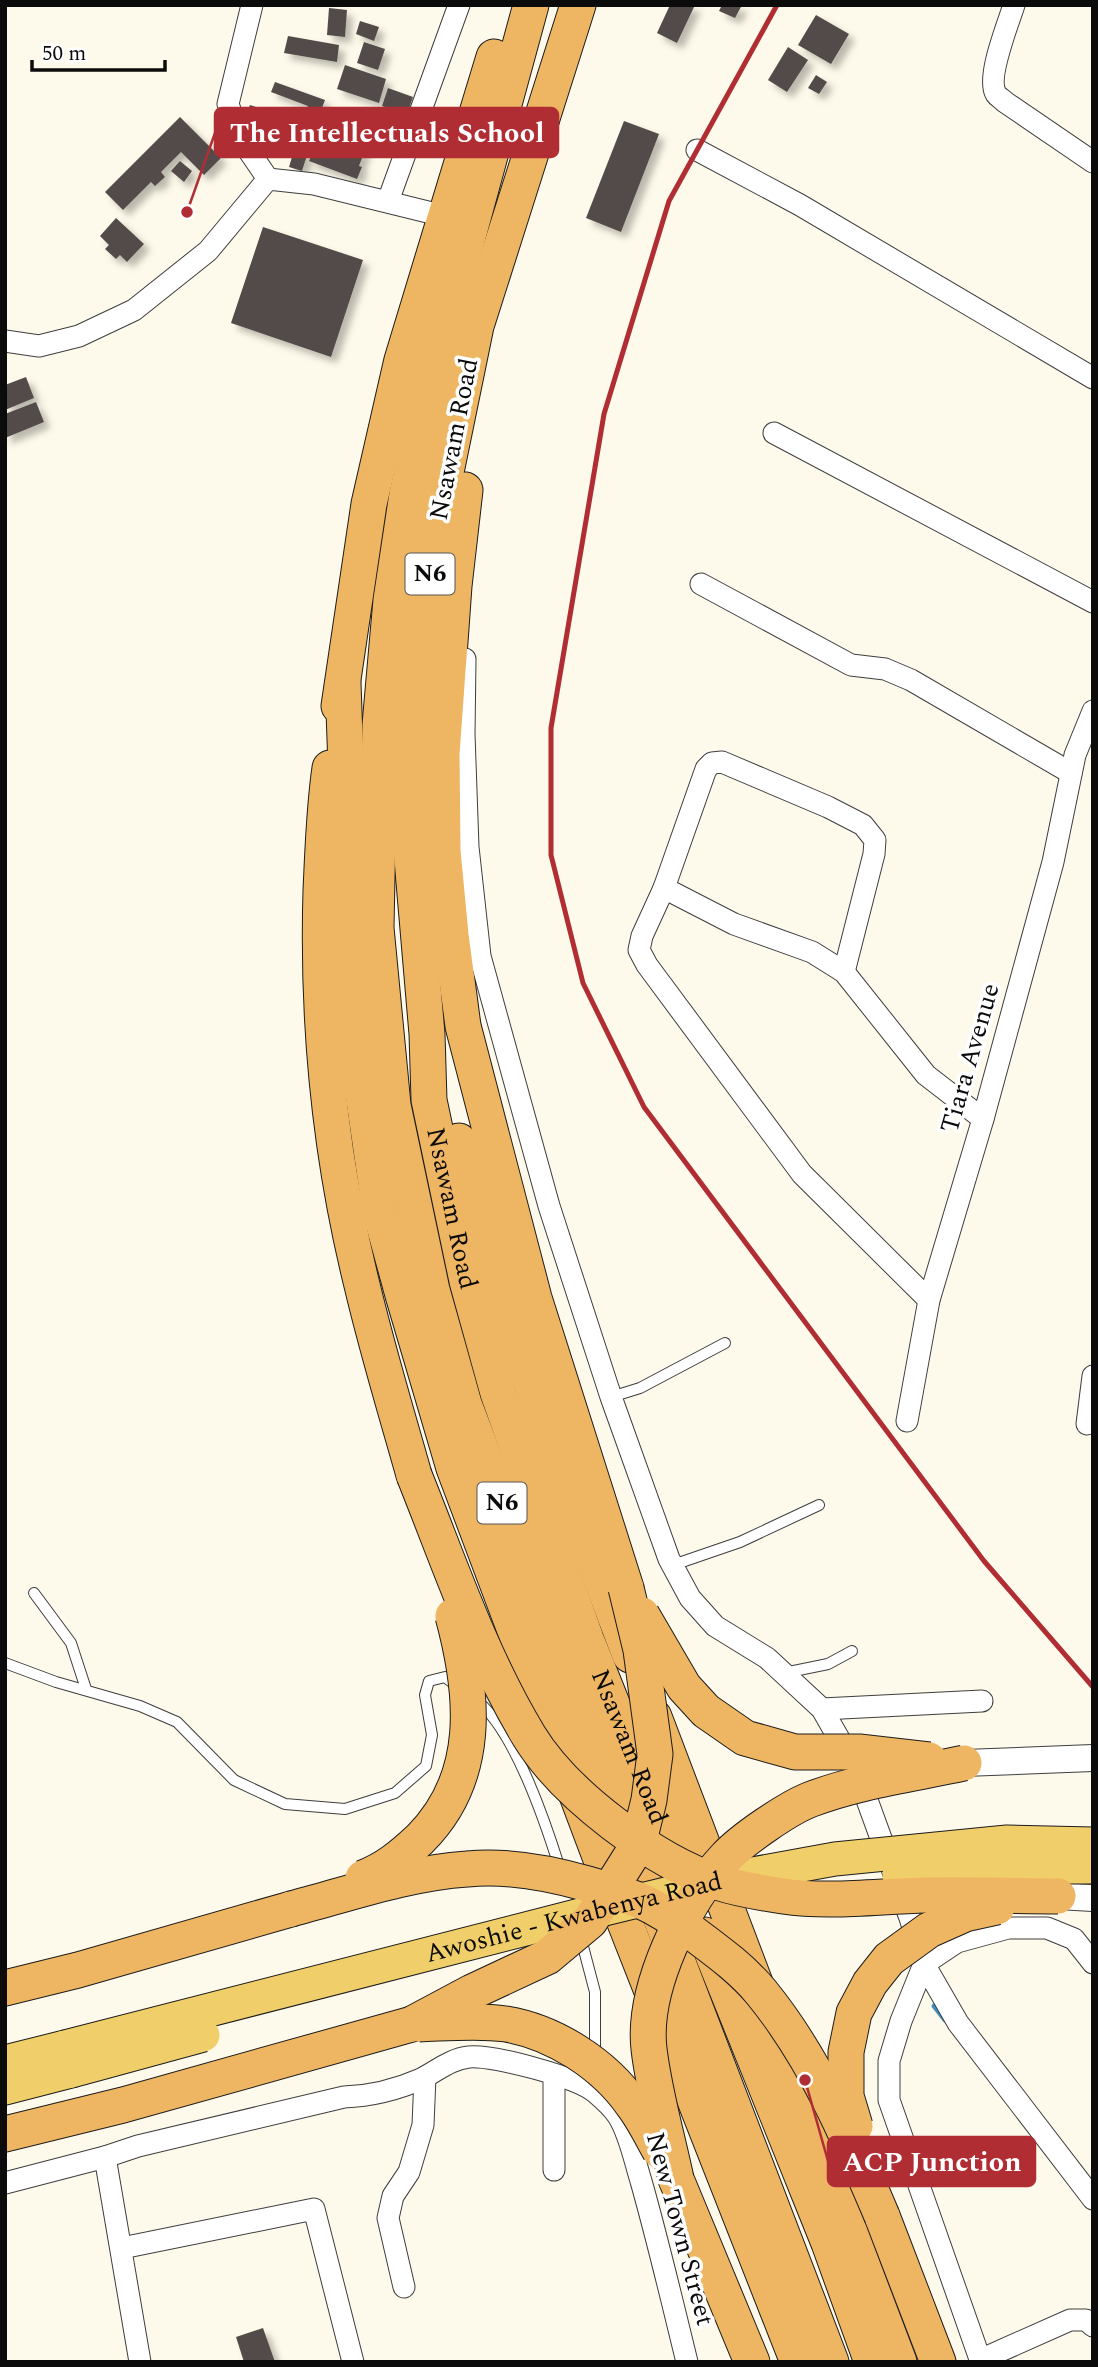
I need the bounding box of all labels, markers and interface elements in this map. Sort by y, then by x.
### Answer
scale bar [32,28,164,72]
text: 50 m [42,38,86,70]
callout: The Intellectuals School [215,108,558,157]
text: The Intellectuals School [230,112,544,155]
street label: Nsawam Road [419,355,489,523]
road number: N6 [406,554,454,594]
street label: Tiara Avenue [930,978,1010,1138]
street label: Nsawam Road [415,1124,488,1294]
road number: N6 [477,1483,526,1524]
street label: Nsawam Road [580,1663,679,1831]
street label: Awoshie - Kwabenya Road [421,1861,726,1974]
street label: New Town Street [635,2128,725,2330]
callout: ACP Junction [828,2137,1035,2186]
text: ACP Junction [842,2141,1022,2184]

